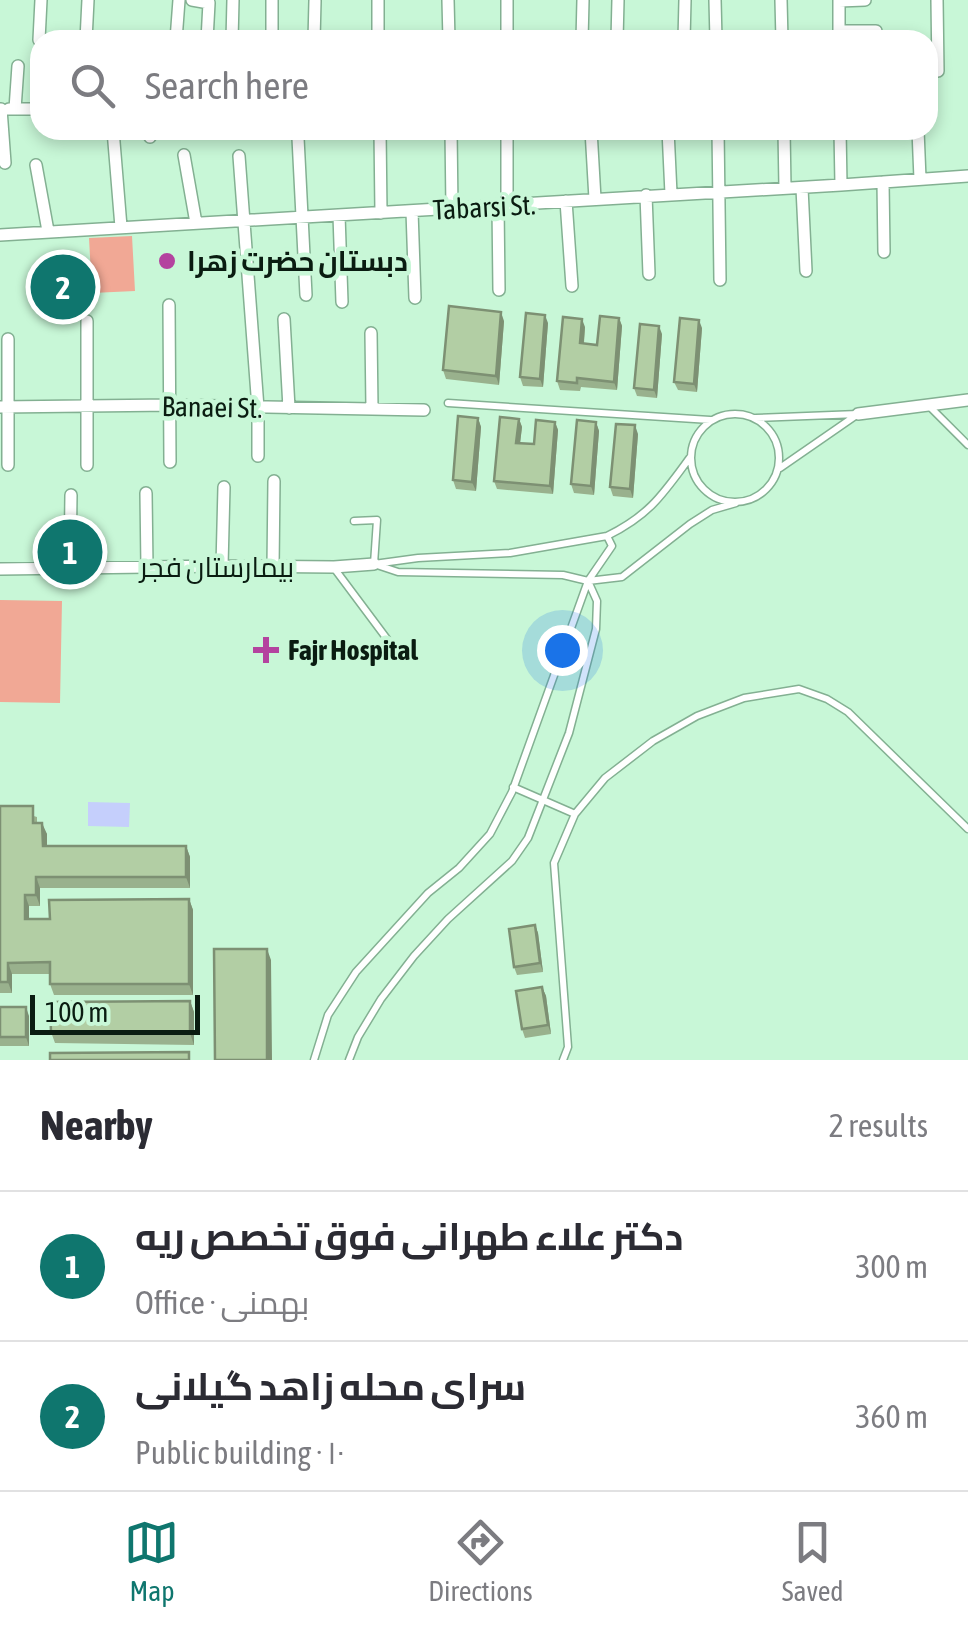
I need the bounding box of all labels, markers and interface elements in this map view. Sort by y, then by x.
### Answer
search box [30,30,938,140]
icon: search [65,58,120,113]
text: Search here [145,64,309,107]
street label: Tabarsi St. [432,188,536,226]
place label: دبستان حضرت زهرا [187,245,408,278]
pin: 2 [30,250,96,324]
marker: دبستان حضرت زهرا [156,250,178,272]
street label: Banaei St. [161,390,263,424]
pin: 1 [38,514,102,590]
street label: بیمارستان فجر [138,551,294,584]
your location [537,625,588,676]
place label: Fajr Hospital [288,634,418,666]
marker: Fajr Hospital [253,637,279,663]
scale bar [30,990,200,1034]
text: 100 m [45,996,108,1028]
text: Nearby [40,1101,153,1149]
text: 2 results [829,1107,928,1144]
text: دکتر علاء طهرانی فوق تخصص ریه [135,1215,683,1258]
text: 1 [65,1248,80,1285]
text: 300 m [855,1248,928,1285]
text: Office · بهمنی [135,1284,309,1321]
text: سرای محله زاهد گیلانی [135,1365,526,1408]
text: 2 [65,1398,80,1435]
text: 360 m [855,1398,928,1435]
text: Public building · ۱۰ [135,1434,345,1471]
tab: Map [124,1515,179,1607]
tab: Directions [428,1515,533,1607]
tab: Saved [782,1515,844,1607]

